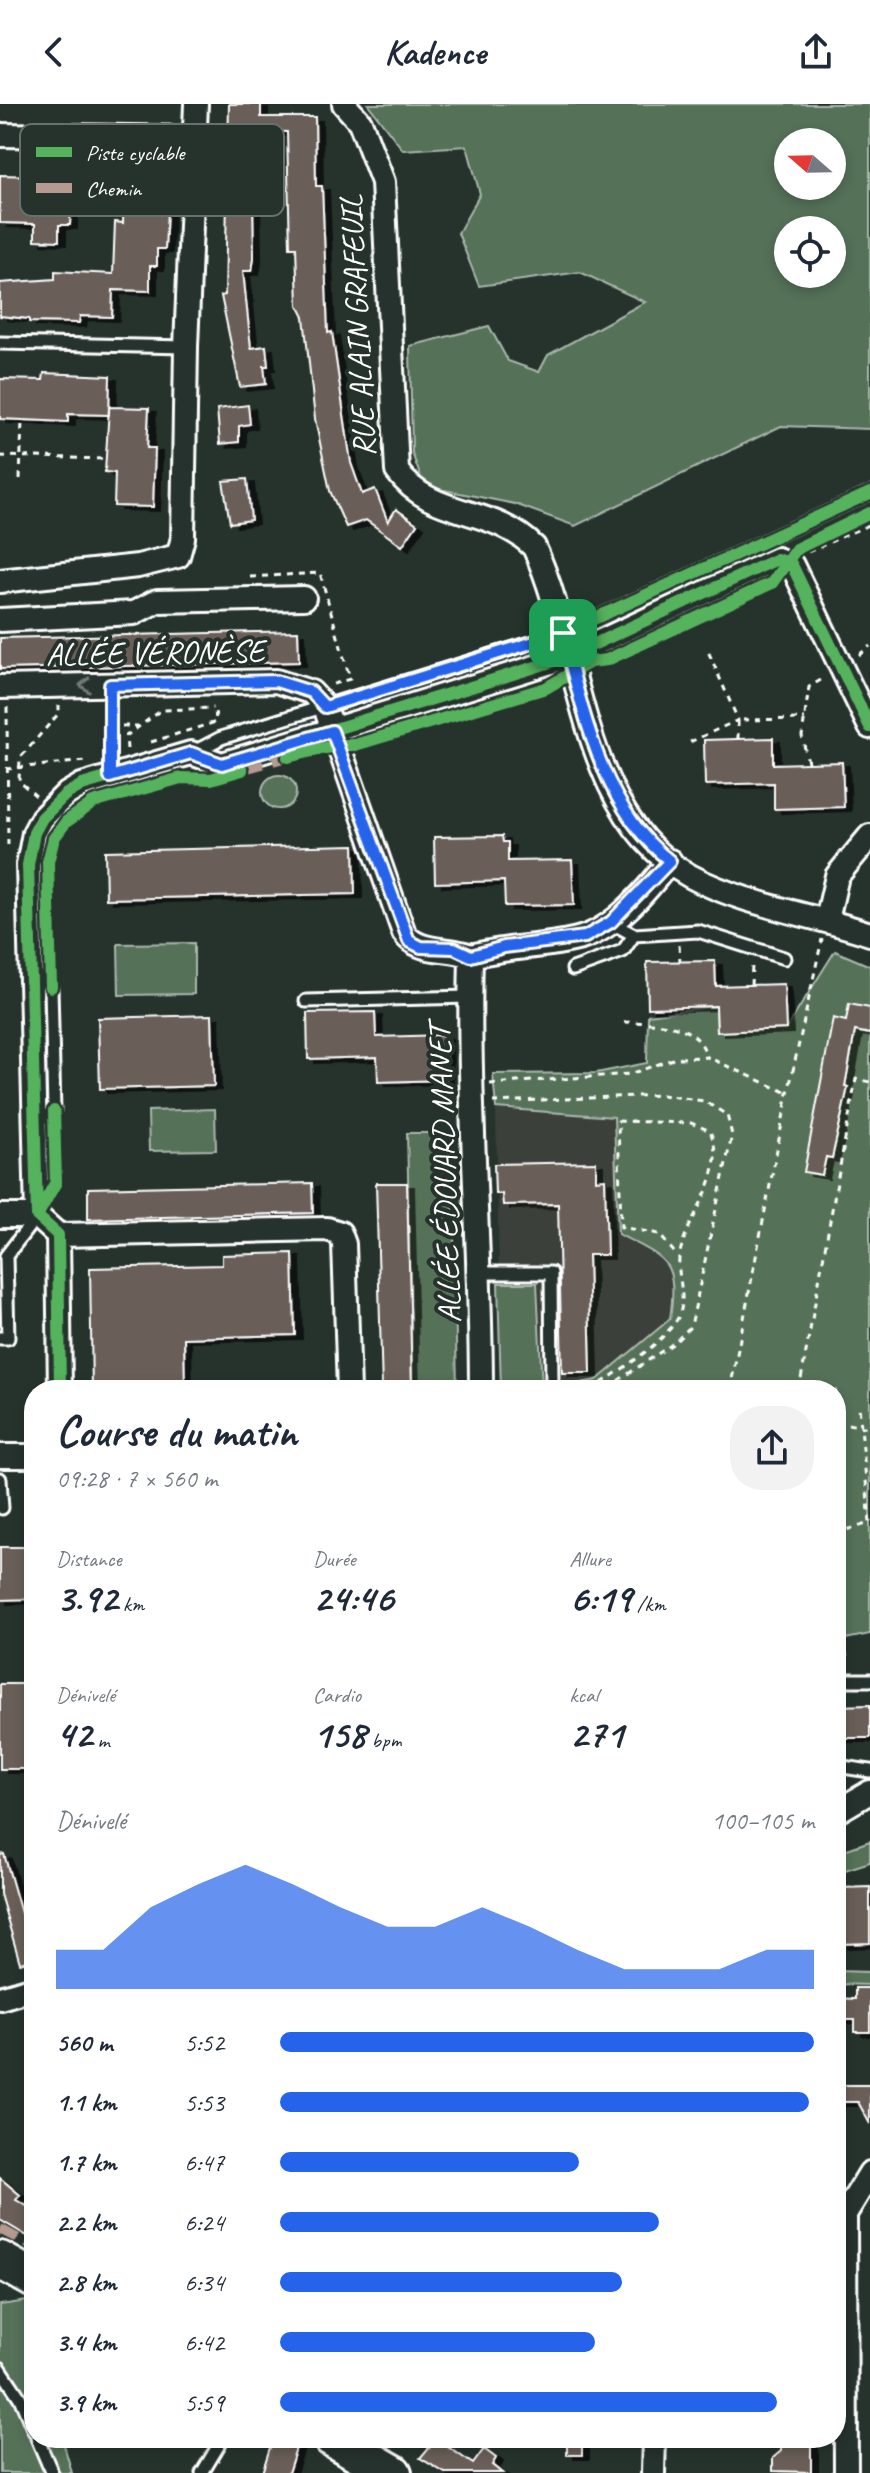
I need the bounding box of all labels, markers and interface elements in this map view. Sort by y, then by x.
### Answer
text: Kadence [384,29,486,75]
icon: back [32,30,76,74]
icon: share [794,30,838,74]
legend [20,124,284,216]
north arrow [774,128,846,200]
map controls [774,128,846,288]
text: Piste cyclable [86,139,186,167]
text: Chemin [86,175,142,203]
street label: RUE ALAIN GRAFEUIL [330,193,385,458]
button: locate [774,216,846,288]
pin [529,599,597,667]
icon: arrive [541,611,585,655]
street label: ALLÉE VÉRONÈSE [45,630,269,675]
one-way arrow [78,676,91,694]
street label: ALLÉE ÉDOUARD MANET [419,1016,470,1324]
text: Course du matin [56,1404,297,1459]
button: share [730,1406,814,1490]
text: 09:28 · 7 × 560 m [56,1462,217,1495]
text: Distance [56,1545,122,1573]
text: Durée [313,1545,356,1573]
text: Allure [569,1545,611,1573]
text: 3.92 [56,1573,117,1623]
text: 24:46 [313,1573,393,1623]
text: 6:19 [569,1573,632,1623]
text: km [117,1590,144,1618]
text: /km [632,1590,666,1618]
text: Dénivelé [56,1681,115,1709]
text: Cardio [313,1681,361,1709]
text: kcal [569,1681,598,1709]
text: 42 [56,1709,92,1759]
text: 158 [313,1709,366,1759]
text: 271 [569,1709,623,1759]
text: m [92,1726,110,1754]
text: bpm [366,1726,402,1754]
text: Dénivelé [56,1804,126,1837]
text: 100–105 m [711,1804,814,1837]
text: 560 m [56,2026,112,2059]
text: 5:52 [184,2026,224,2059]
text: 1.1 km [56,2086,116,2119]
text: 5:53 [184,2086,224,2119]
text: 1.7 km [56,2146,116,2179]
text: 6:47 [184,2146,224,2179]
text: 2.2 km [56,2206,116,2239]
text: 6:24 [184,2206,224,2239]
text: 2.8 km [56,2266,116,2299]
text: 6:34 [184,2266,224,2299]
text: 3.4 km [56,2326,116,2359]
text: 6:42 [184,2326,224,2359]
text: 3.9 km [56,2386,116,2419]
text: 5:59 [184,2386,224,2419]

